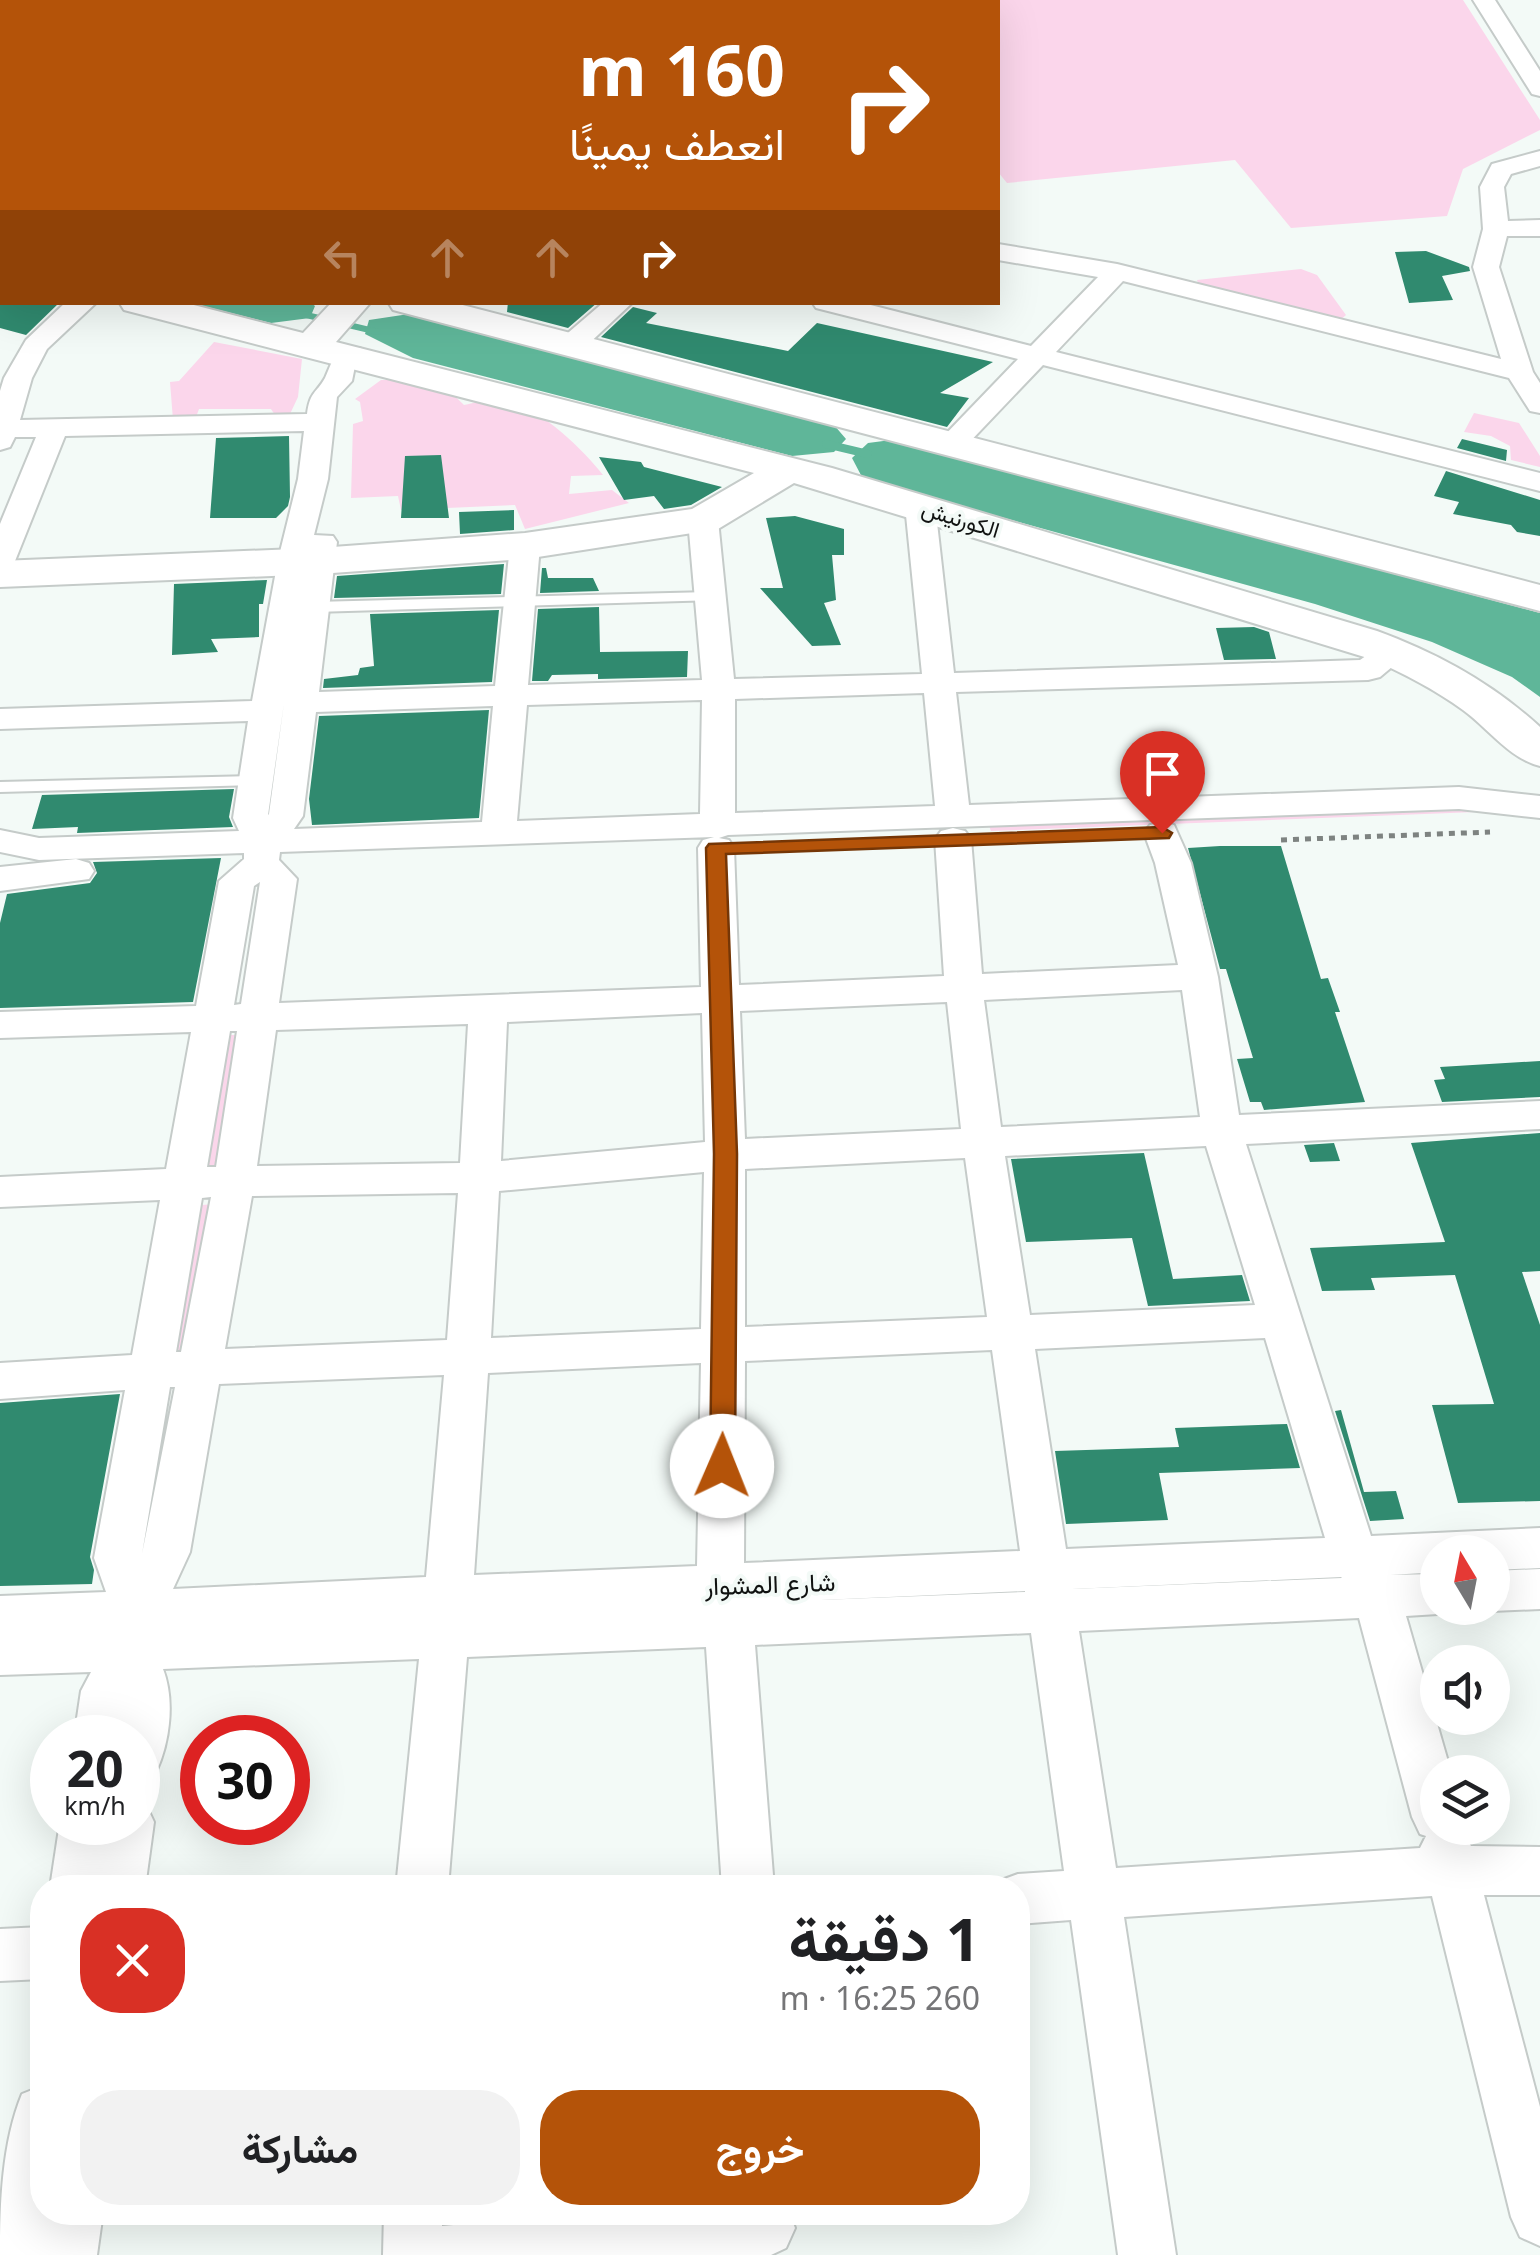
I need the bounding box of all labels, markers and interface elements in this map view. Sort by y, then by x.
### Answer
text: 160 m [578,21,785,117]
icon: right [820,40,950,170]
text: انعطف يمينًا [569,112,785,173]
icon: left [315,230,370,285]
icon: ahead [420,230,475,285]
icon: ahead [525,230,580,285]
icon: right [630,230,685,285]
street label: الكورنيش [918,492,1004,544]
pin [1120,731,1205,834]
icon: arrive [1135,746,1190,801]
position arrow [670,1414,774,1518]
north arrow [1420,1535,1510,1625]
map controls [1420,1535,1510,1845]
street label: شارع المشوار [703,1564,836,1603]
button: sound [1420,1645,1510,1735]
speed limit sign: 30 [180,1715,310,1845]
text: 20 [66,1734,124,1802]
button: layers [1420,1755,1510,1845]
text: km/h [64,1788,126,1822]
text: 1 دقيقة [789,1897,980,1979]
button: close [80,1908,185,2013]
text: 260 m · 16:25 [780,1976,980,2019]
button: مشاركة [80,2090,520,2205]
button: خروج [540,2090,980,2205]

